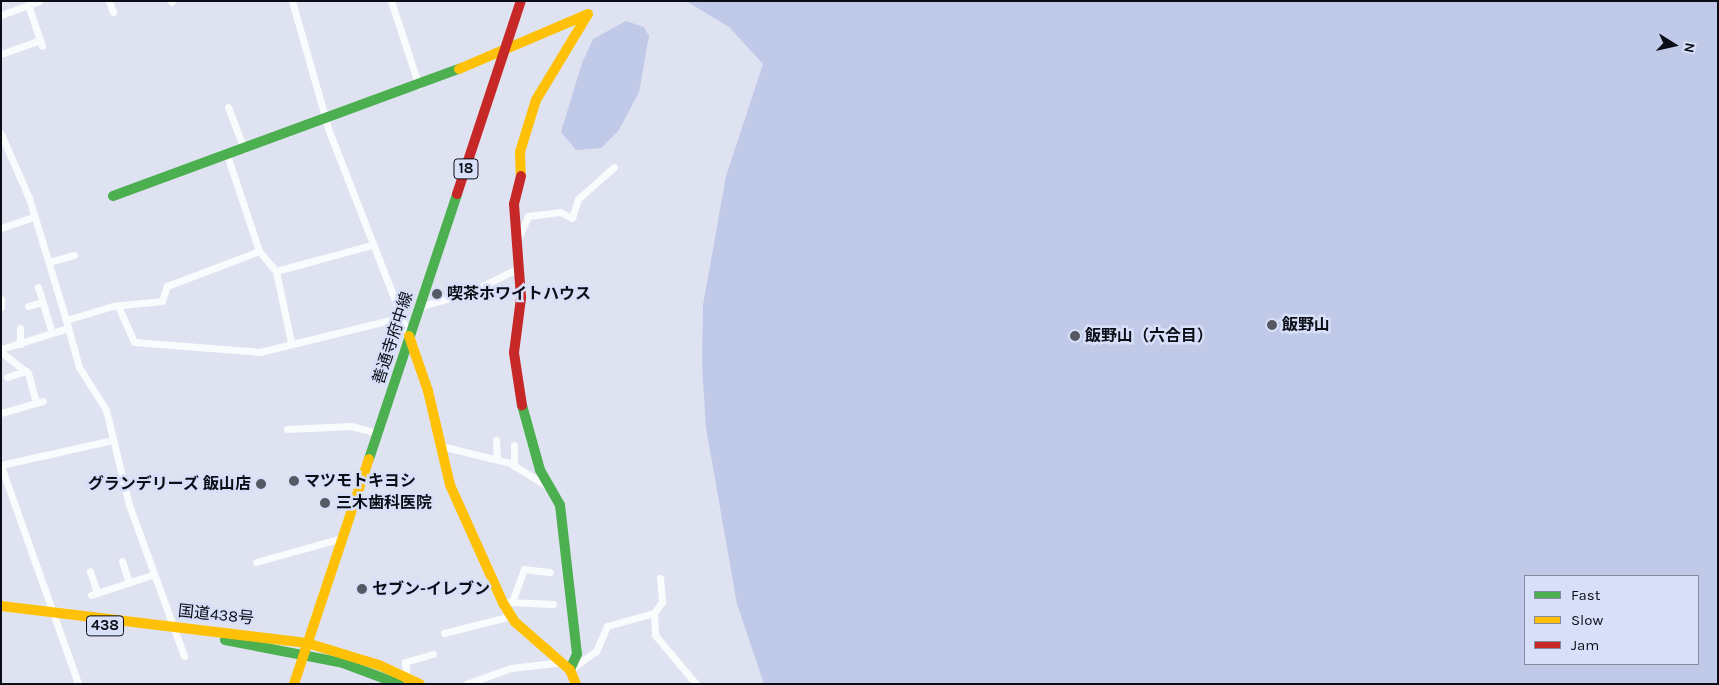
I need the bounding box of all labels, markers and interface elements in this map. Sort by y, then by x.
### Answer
north arrow [1649,20,1699,70]
text: N [1680,41,1699,54]
road number: 18 [452,156,480,182]
place label: 喫茶ホワイトハウス [447,284,591,304]
marker: 喫茶ホワイトハウス [431,288,443,300]
street label: 善通寺府中線 [369,289,417,387]
place label: 飯野山 [1282,315,1330,335]
marker: 飯野山 [1266,319,1278,331]
place label: 飯野山（六合目） [1085,326,1213,346]
marker: 飯野山（六合目） [1069,330,1081,342]
place label: マツモトキヨシ [304,471,416,491]
place label: グランデリーズ 飯山店 [87,474,251,494]
marker: マツモトキヨシ [288,475,300,487]
marker: グランデリーズ 飯山店 [255,478,267,490]
place label: 三木歯科医院 [336,493,432,513]
marker: 三木歯科医院 [318,496,332,510]
legend [1524,575,1699,665]
place label: セブン-イレブン [372,579,490,599]
marker: セブン-イレブン [356,583,368,595]
text: Fast [1571,586,1600,604]
street label: 国道438号 [177,601,255,629]
text: Slow [1571,611,1603,629]
road number: 438 [85,614,125,638]
text: Jam [1571,636,1599,654]

